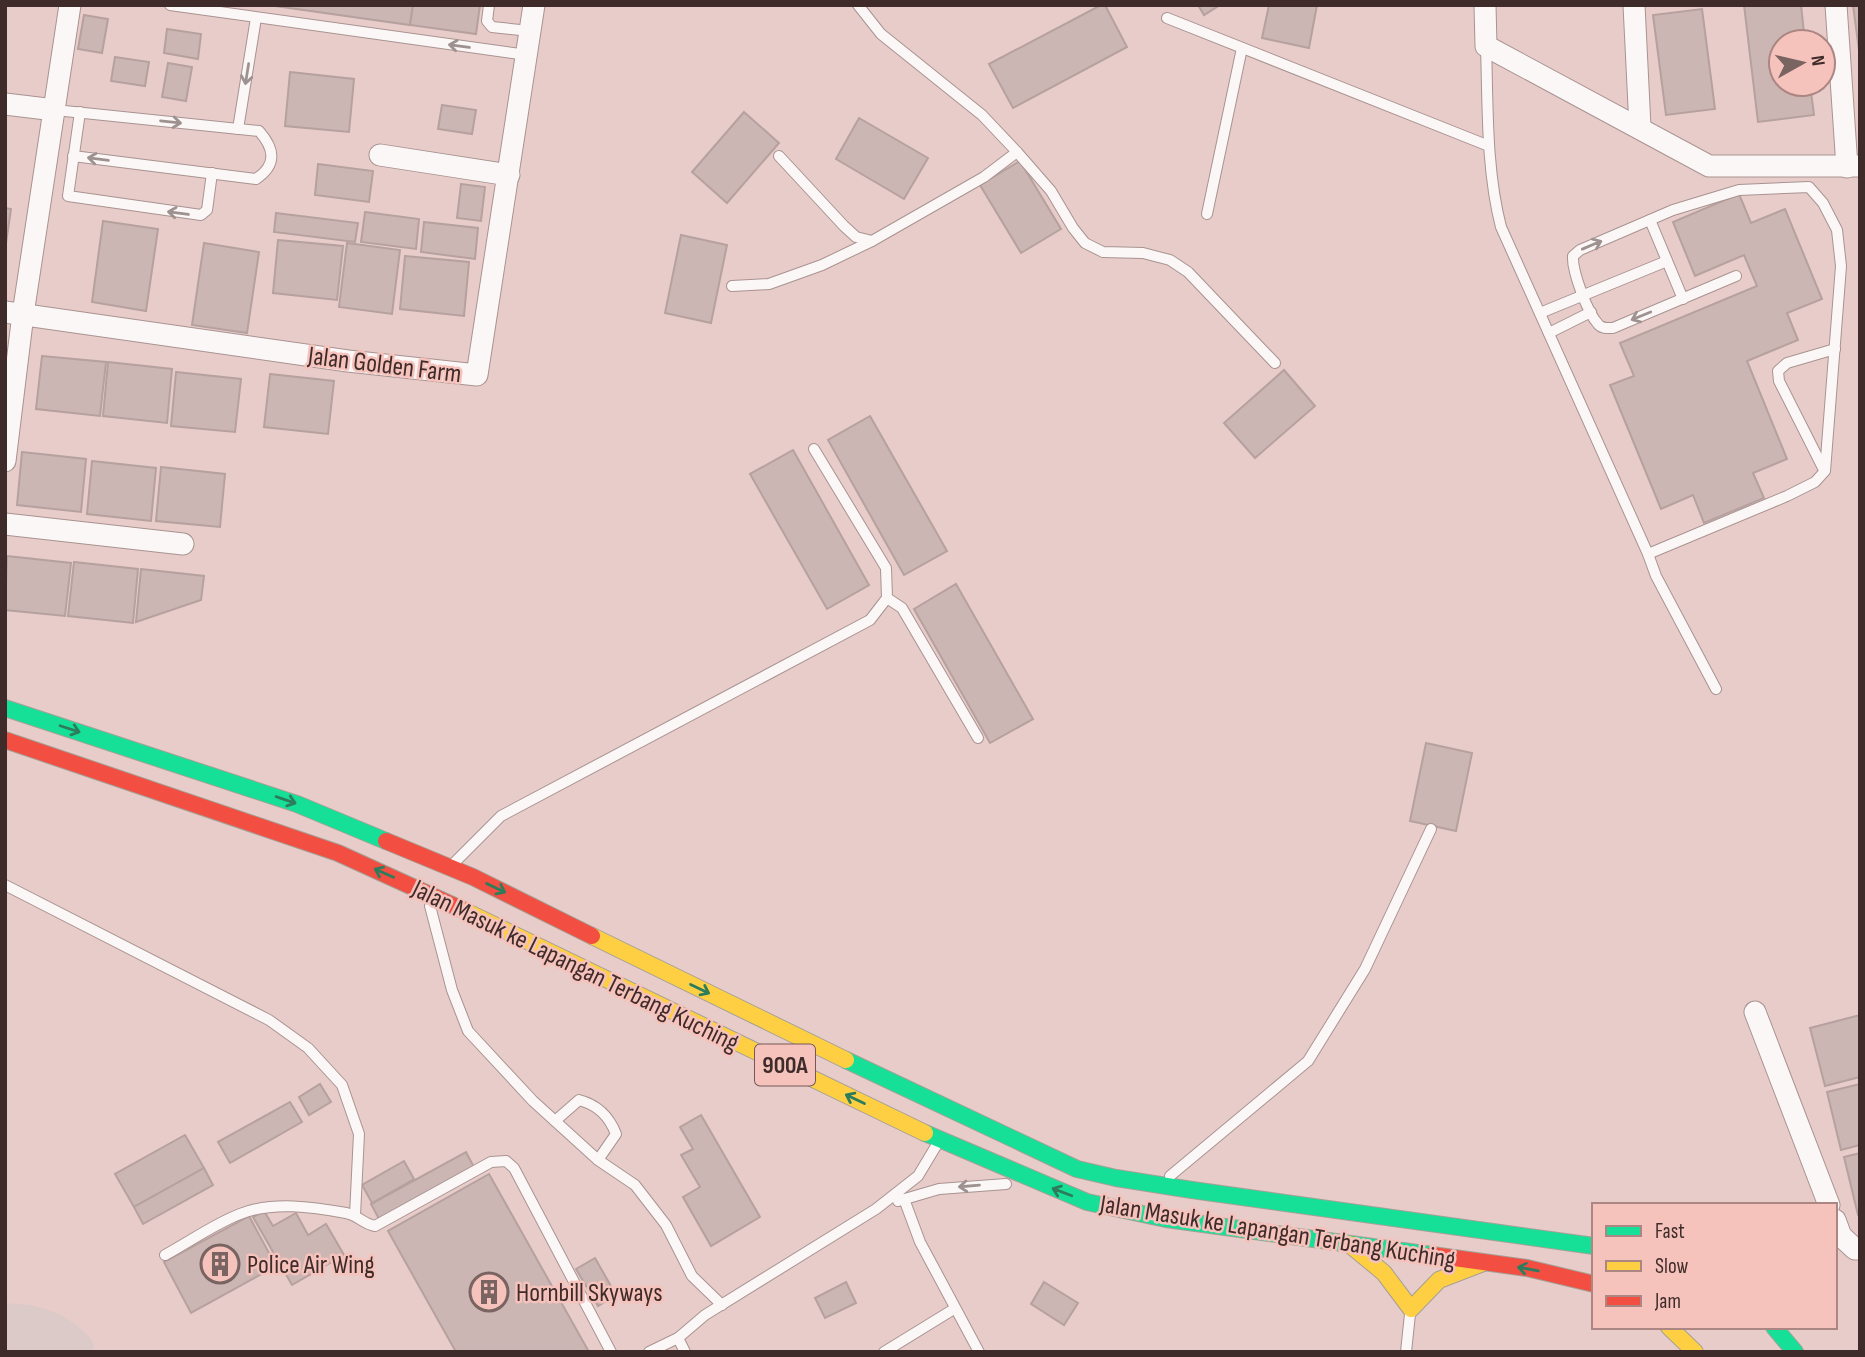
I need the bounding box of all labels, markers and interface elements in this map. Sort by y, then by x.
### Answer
north arrow [1767,28,1837,98]
one-way arrow [448,39,471,52]
text: N [1805,54,1829,67]
one-way arrow [240,62,253,84]
one-way arrow [159,116,182,129]
one-way arrow [87,152,110,165]
one-way arrow [167,206,190,219]
one-way arrow [1581,237,1603,250]
one-way arrow [1631,311,1652,324]
street label: Jalan Golden Farm [305,341,463,390]
one-way arrow [59,724,81,736]
one-way arrow [275,795,297,807]
one-way arrow [374,866,396,879]
street label: Jalan Masuk ke Lapangan Terbang Kuching [406,873,744,1059]
one-way arrow [485,882,506,896]
one-way arrow [689,983,710,996]
road number: 900A [755,1044,815,1086]
one-way arrow [845,1092,866,1105]
one-way arrow [958,1180,980,1193]
one-way arrow [1052,1185,1073,1198]
street label: Jalan Masuk ke Lapangan Terbang Kuching [1097,1189,1458,1276]
legend [1592,1203,1837,1329]
text: Fast [1655,1219,1685,1244]
building icon: Police Air Wing [199,1243,241,1285]
place label: Police Air Wing [247,1250,375,1281]
text: Slow [1655,1254,1689,1279]
one-way arrow [1517,1261,1539,1275]
building icon: Hornbill Skyways [468,1271,510,1313]
place label: Hornbill Skyways [516,1278,663,1309]
text: Jam [1654,1289,1681,1314]

